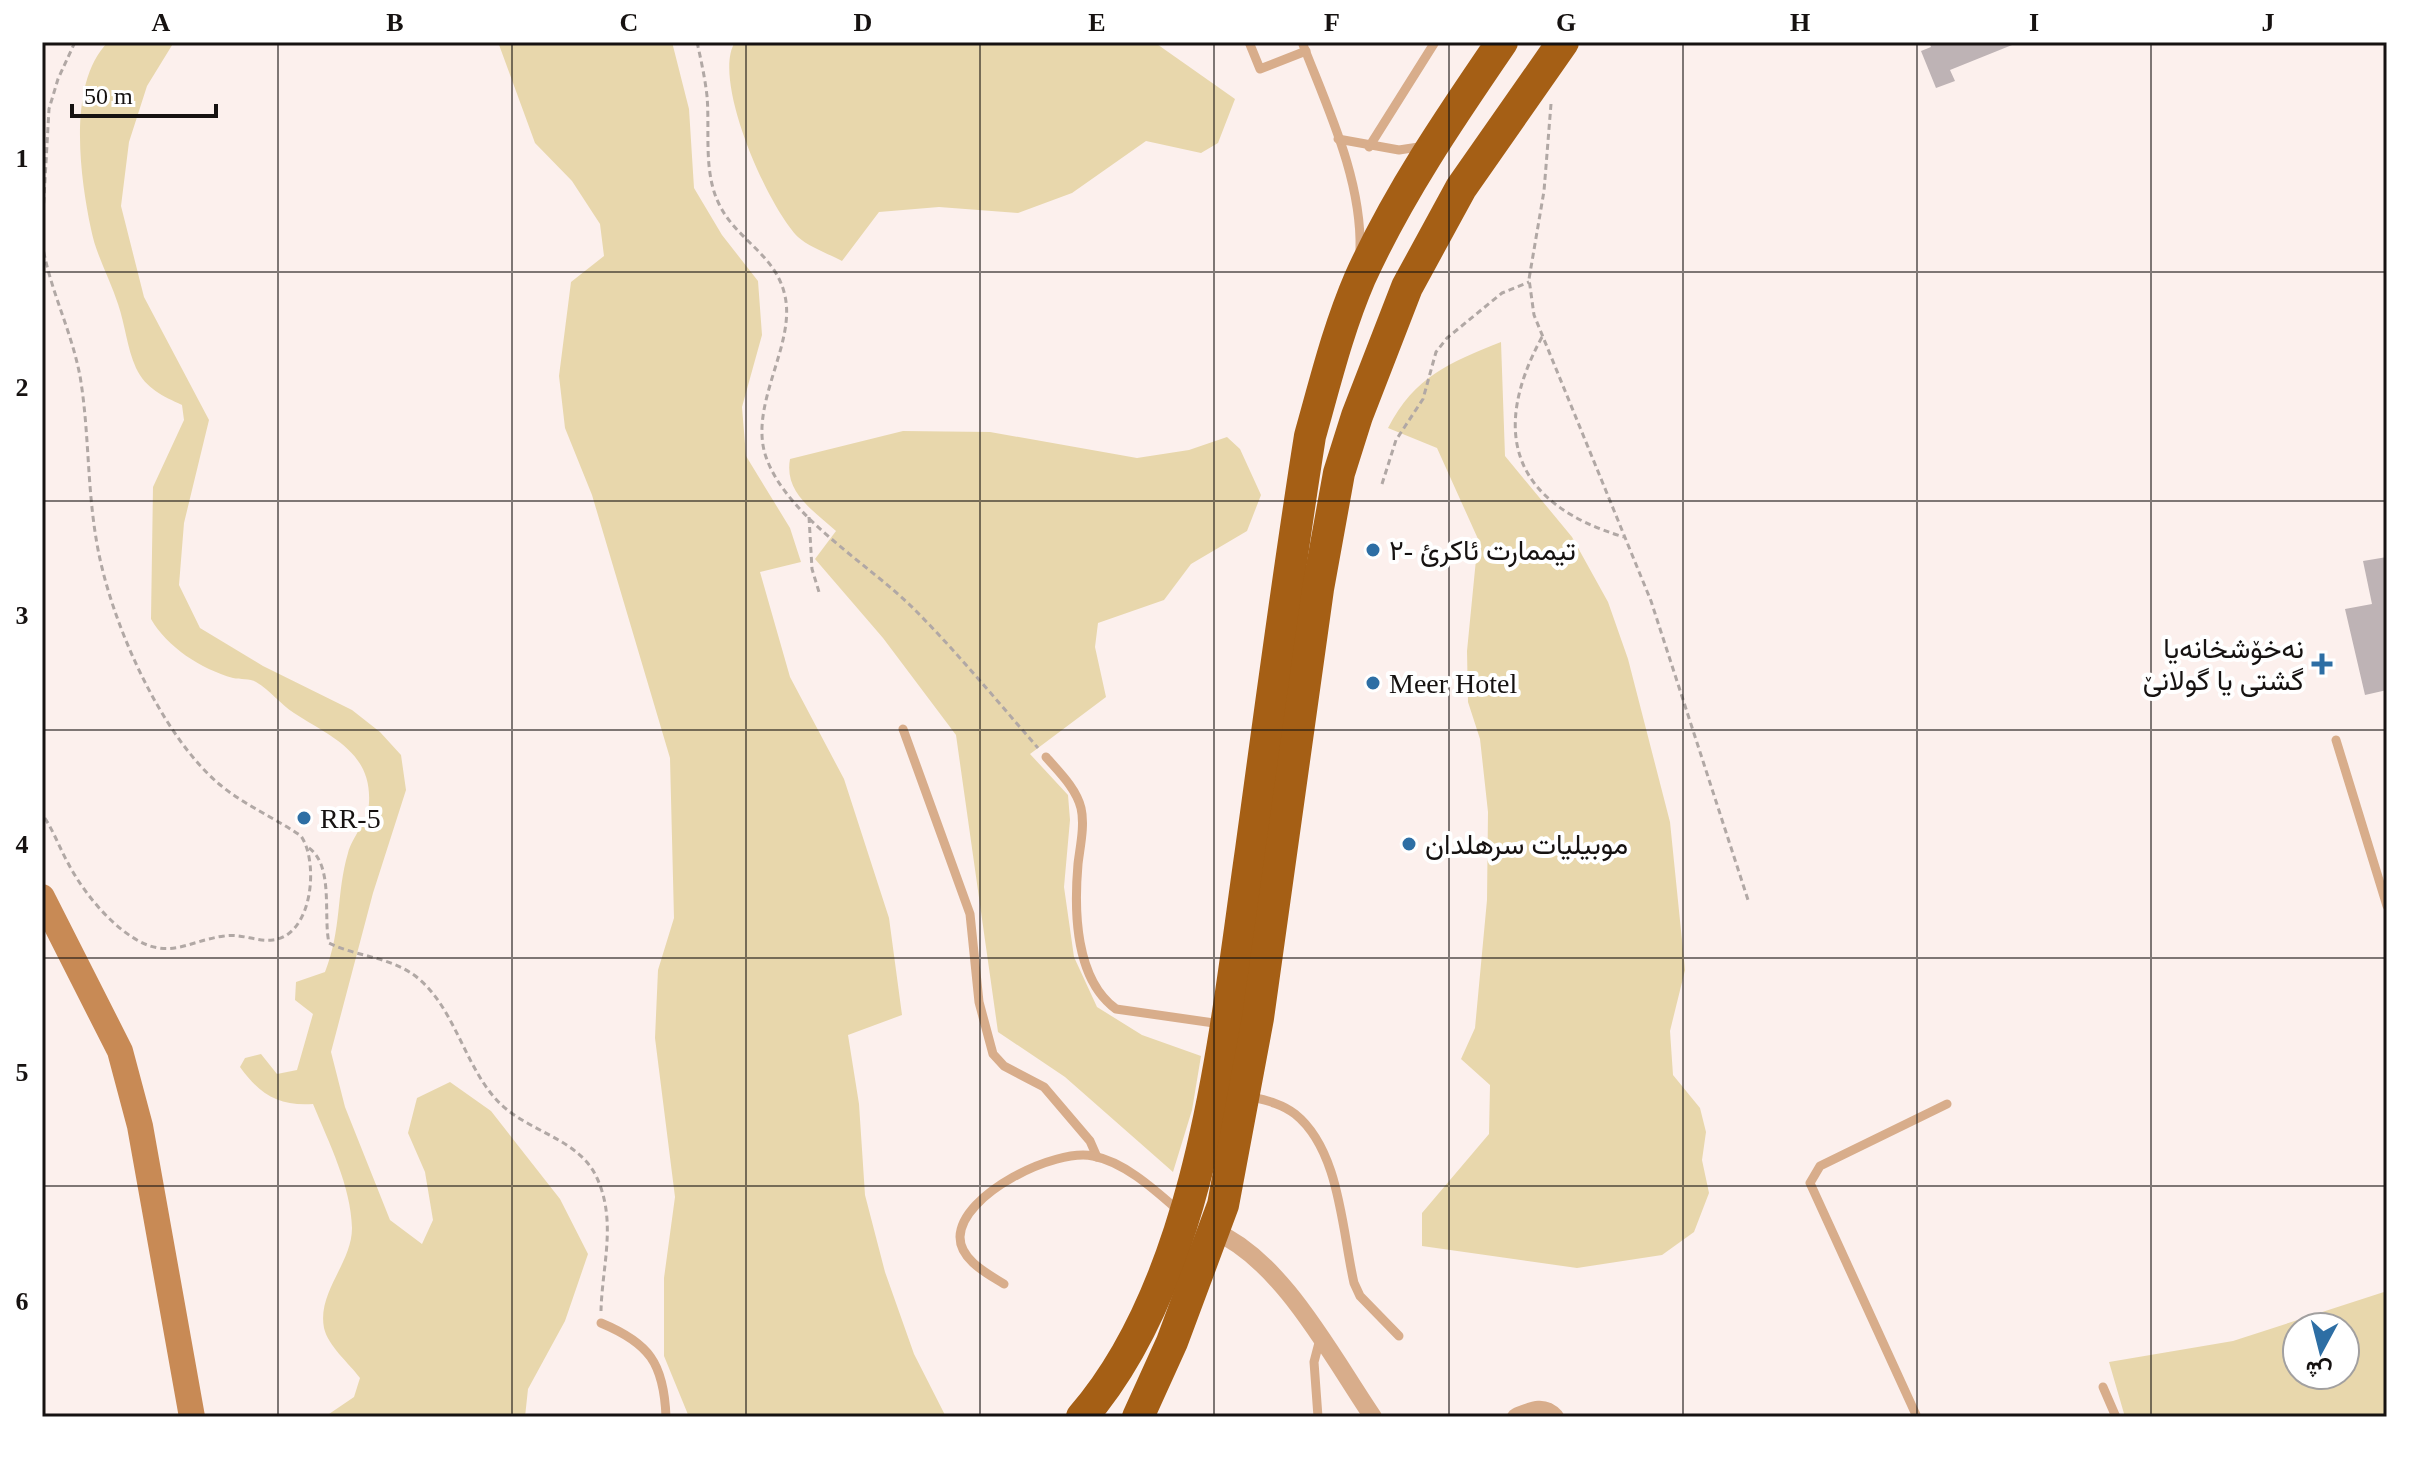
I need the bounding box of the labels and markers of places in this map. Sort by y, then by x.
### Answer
place label: تيممارت ئاكرئ -٢ [1389,535,1576,568]
marker: تيممارت ئاكرئ -٢ [1364,541,1382,559]
place label: نەخۆشخانەیا گشتی یا گولانێ [2143,633,2304,698]
marker: نەخۆشخانەیا گشتی یا گولانێ [2311,653,2333,675]
place label: Meer Hotel [1389,668,1518,699]
marker: Meer Hotel [1364,674,1382,692]
place label: RR-5 [320,803,381,834]
marker: RR-5 [295,809,313,827]
place label: موبيليات سرهلدان [1425,829,1628,862]
marker: موبيليات سرهلدان [1400,835,1418,853]

